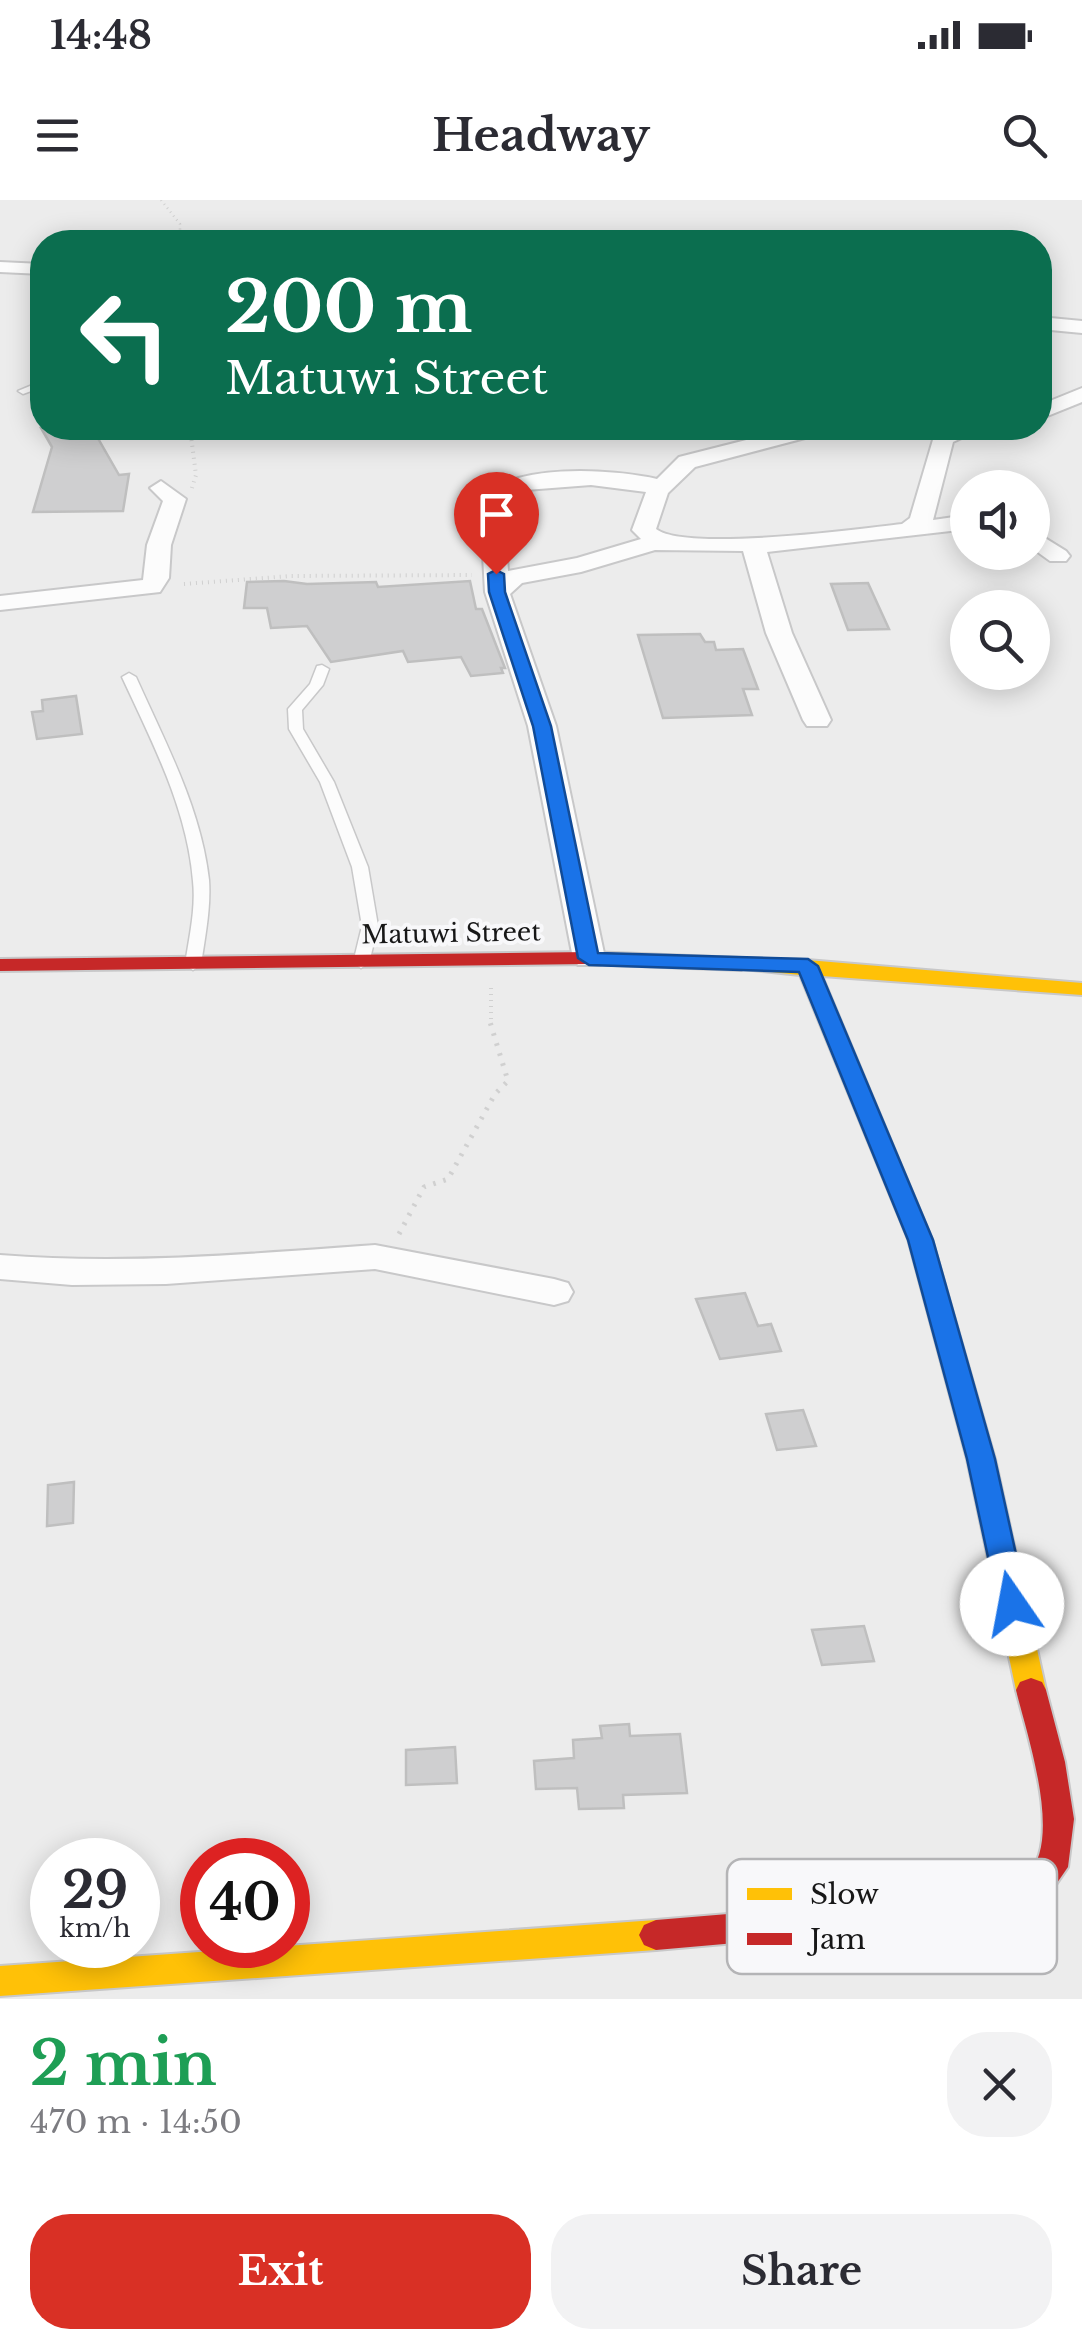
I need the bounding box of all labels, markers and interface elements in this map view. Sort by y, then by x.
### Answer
text: 14:48 [50,12,152,59]
text: Headway [432,107,650,163]
icon: menu [30,108,85,163]
icon: search [997,108,1052,163]
text: 200 m [225,264,472,351]
icon: left [60,270,190,400]
text: Matuwi Street [225,350,548,406]
map controls [950,470,1050,690]
button: sound [950,470,1050,570]
pin [454,472,539,575]
icon: arrive [469,487,524,542]
button: search [950,590,1050,690]
street label: Matuwi Street [361,916,542,951]
position arrow [960,1552,1064,1656]
speed limit sign: 40 [180,1838,310,1968]
text: 29 [62,1859,128,1922]
legend [727,1859,1057,1974]
text: Slow [810,1877,879,1912]
text: km/h [60,1913,130,1944]
text: Jam [806,1922,866,1957]
text: 2 min [30,2027,217,2101]
button: close [947,2032,1052,2137]
text: 470 m · 14:50 [30,2102,242,2142]
button: Exit [30,2214,531,2329]
button: Share [551,2214,1052,2329]

